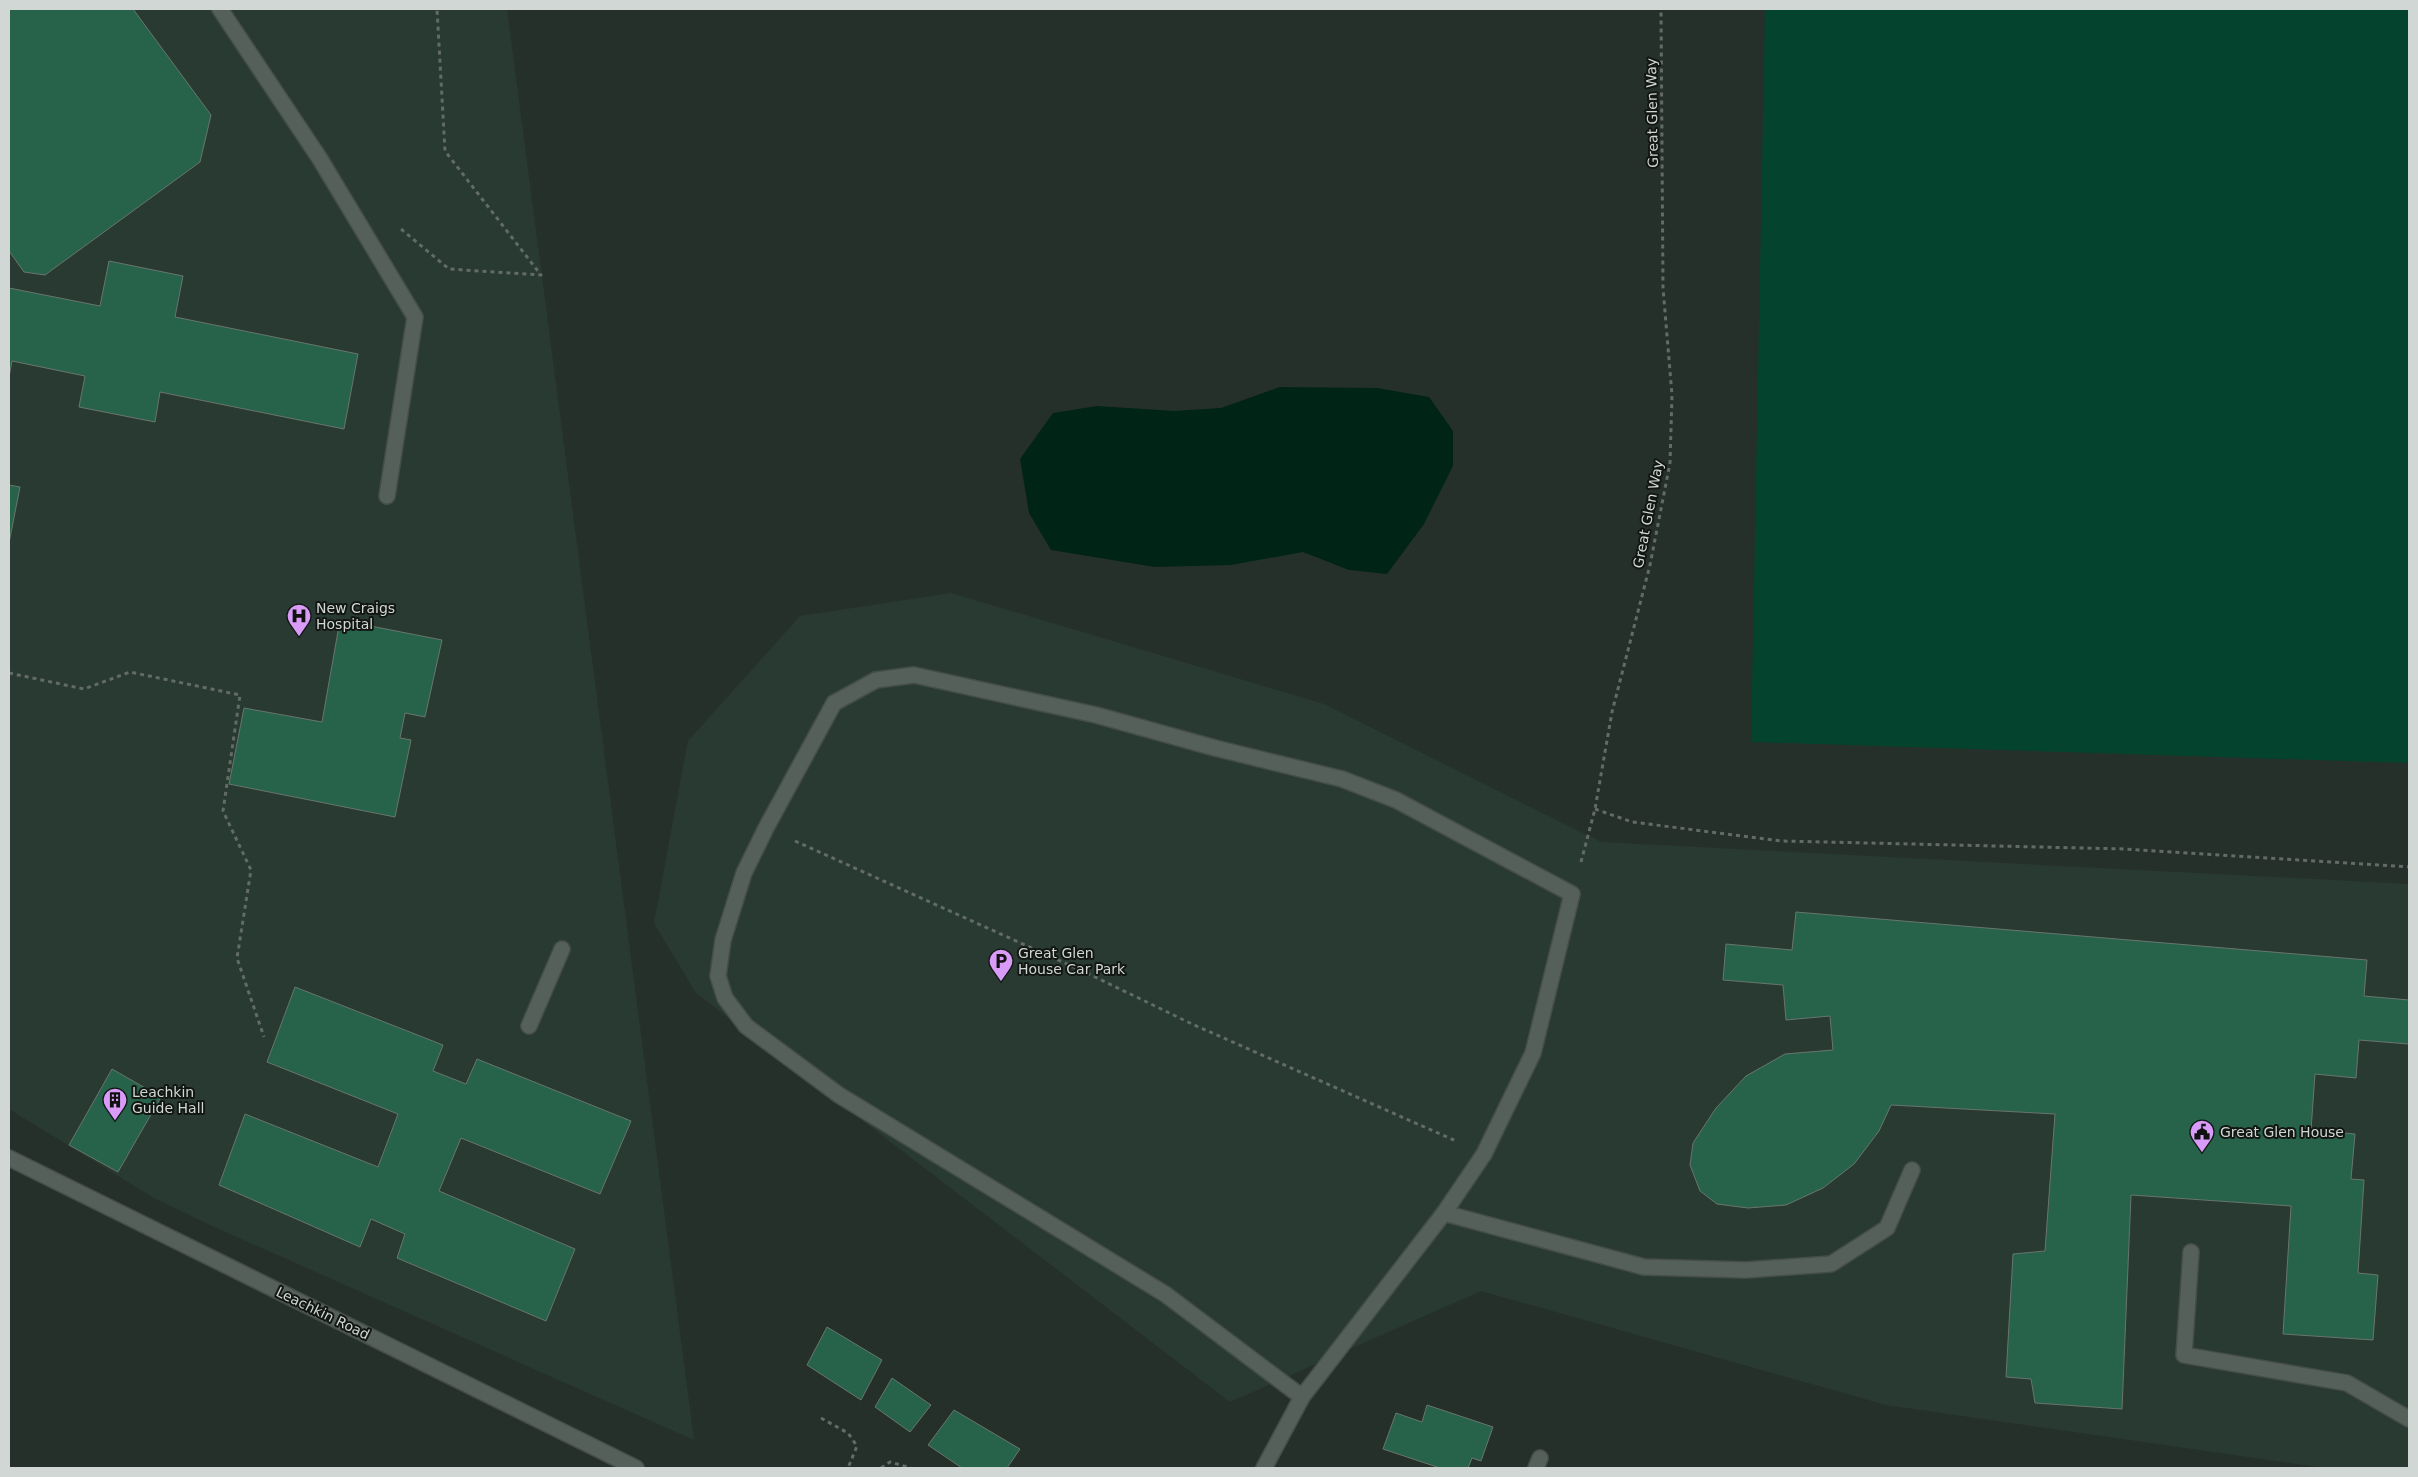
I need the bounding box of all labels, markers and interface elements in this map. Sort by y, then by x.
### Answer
street label: Great Glen Way [1643,58,1661,168]
street label: Great Glen Way [1630,459,1666,569]
place label: New Craigs Hospital [316,600,395,632]
hospital icon: New Craigs Hospital [286,603,312,637]
place label: Great Glen House Car Park [1018,945,1126,977]
parking icon: Great Glen House Car Park [988,948,1014,982]
place label: Leachkin Guide Hall [132,1084,204,1116]
building icon: Leachkin Guide Hall [102,1087,128,1121]
public building icon: Great Glen House [2189,1119,2215,1153]
place label: Great Glen House [2220,1124,2344,1140]
street label: Leachkin Road [274,1284,372,1342]

